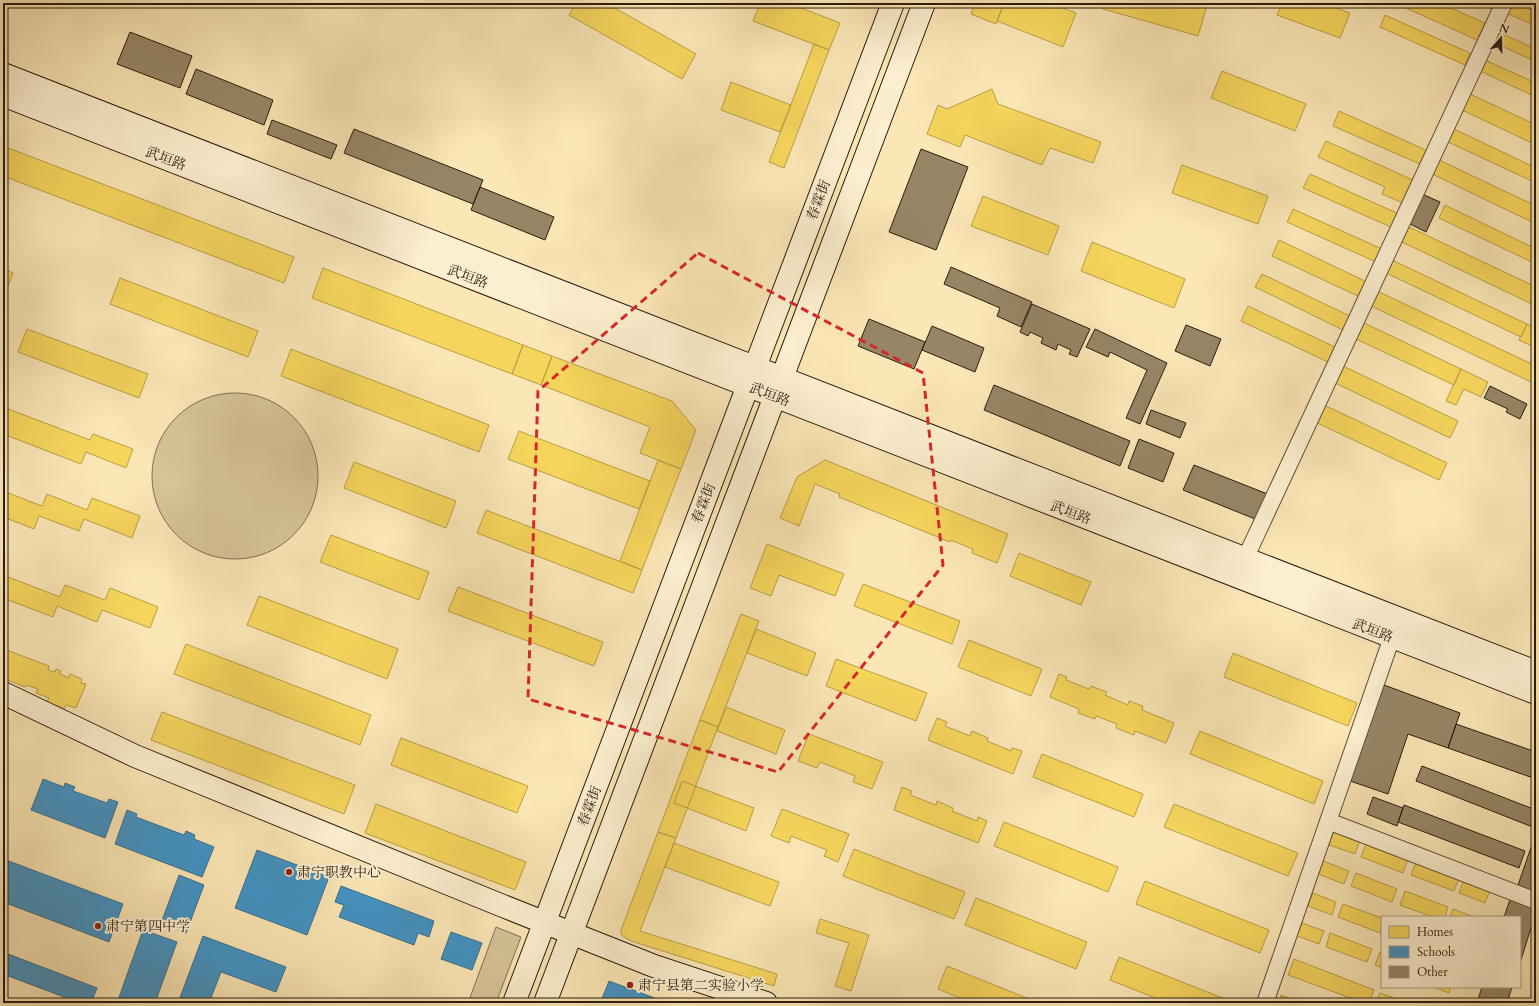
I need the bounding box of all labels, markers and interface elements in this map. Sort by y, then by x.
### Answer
north arrow [1481,18,1521,58]
text: N [1497,20,1512,38]
street label: 武垣路 [143,142,189,175]
street label: 春霖街 [802,177,835,223]
street label: 武垣路 [445,260,491,293]
street label: 武垣路 [747,378,793,411]
street label: 春霖街 [687,480,720,526]
street label: 武垣路 [1048,496,1094,529]
street label: 武垣路 [1350,614,1396,647]
street label: 春霖街 [573,783,606,829]
place label: 肃宁职教中心 [297,863,381,882]
marker: 肃宁职教中心 [284,867,294,877]
legend [1381,916,1521,988]
place label: 肃宁第四中学 [106,917,190,936]
marker: 肃宁第四中学 [93,921,103,931]
text: Homes [1417,924,1453,940]
text: Schools [1417,944,1455,960]
text: Other [1417,964,1448,980]
place label: 肃宁县第二实验小学 [638,976,764,995]
marker: 肃宁县第二实验小学 [625,980,635,990]

